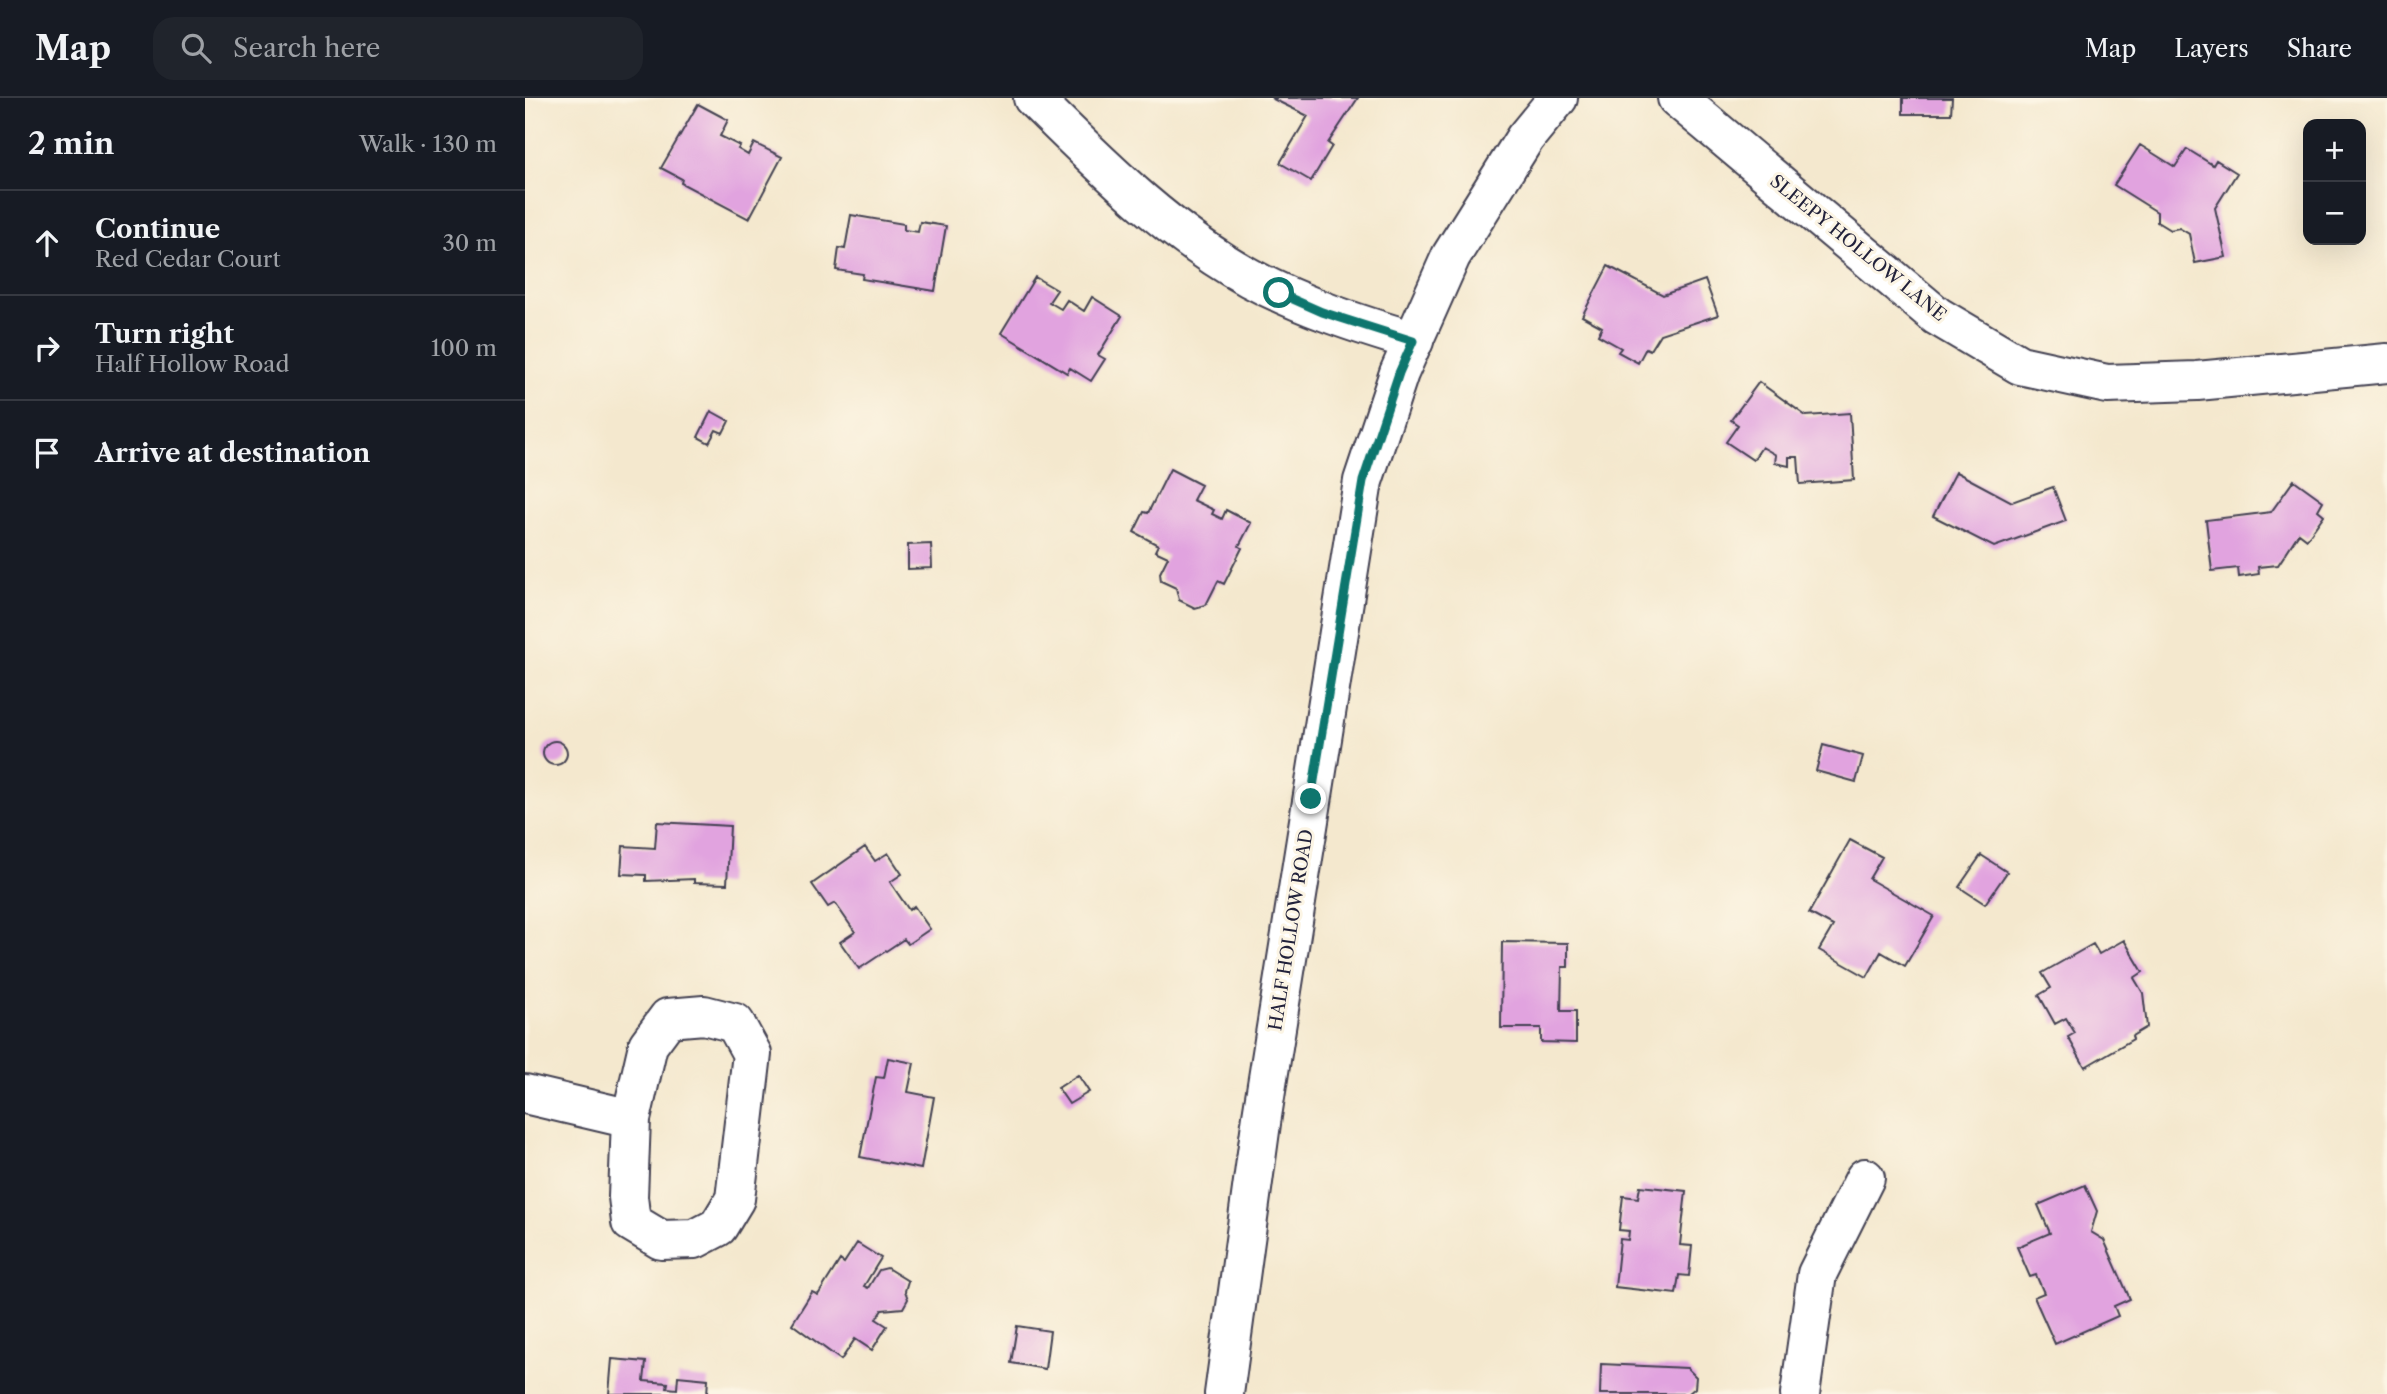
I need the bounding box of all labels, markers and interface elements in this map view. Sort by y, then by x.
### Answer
search box [153,17,643,80]
text: Map [35,28,111,69]
icon: search [177,29,215,67]
text: Search here [233,32,380,64]
text: Map [2085,34,2136,63]
text: Layers [2174,34,2249,63]
text: Share [2287,34,2352,63]
map controls [2303,119,2366,245]
button: + [2303,119,2366,182]
text: 2 min [28,125,114,162]
text: Walk · 130 m [359,130,497,158]
street label: SLEEPY HOLLOW LANE [1766,170,1950,326]
button: − [2303,182,2366,245]
text: Continue [95,213,220,245]
icon: ahead [28,224,66,262]
text: 30 m [442,229,497,257]
text: Red Cedar Court [95,245,281,273]
route start [1263,277,1294,308]
text: Turn right [95,318,234,350]
icon: right [28,329,66,367]
text: 100 m [431,334,497,362]
text: Half Hollow Road [95,350,290,378]
icon: arrive [28,434,66,472]
text: Arrive at destination [95,437,370,469]
route end [1295,783,1326,814]
street label: HALF HOLLOW ROAD [1264,828,1318,1032]

